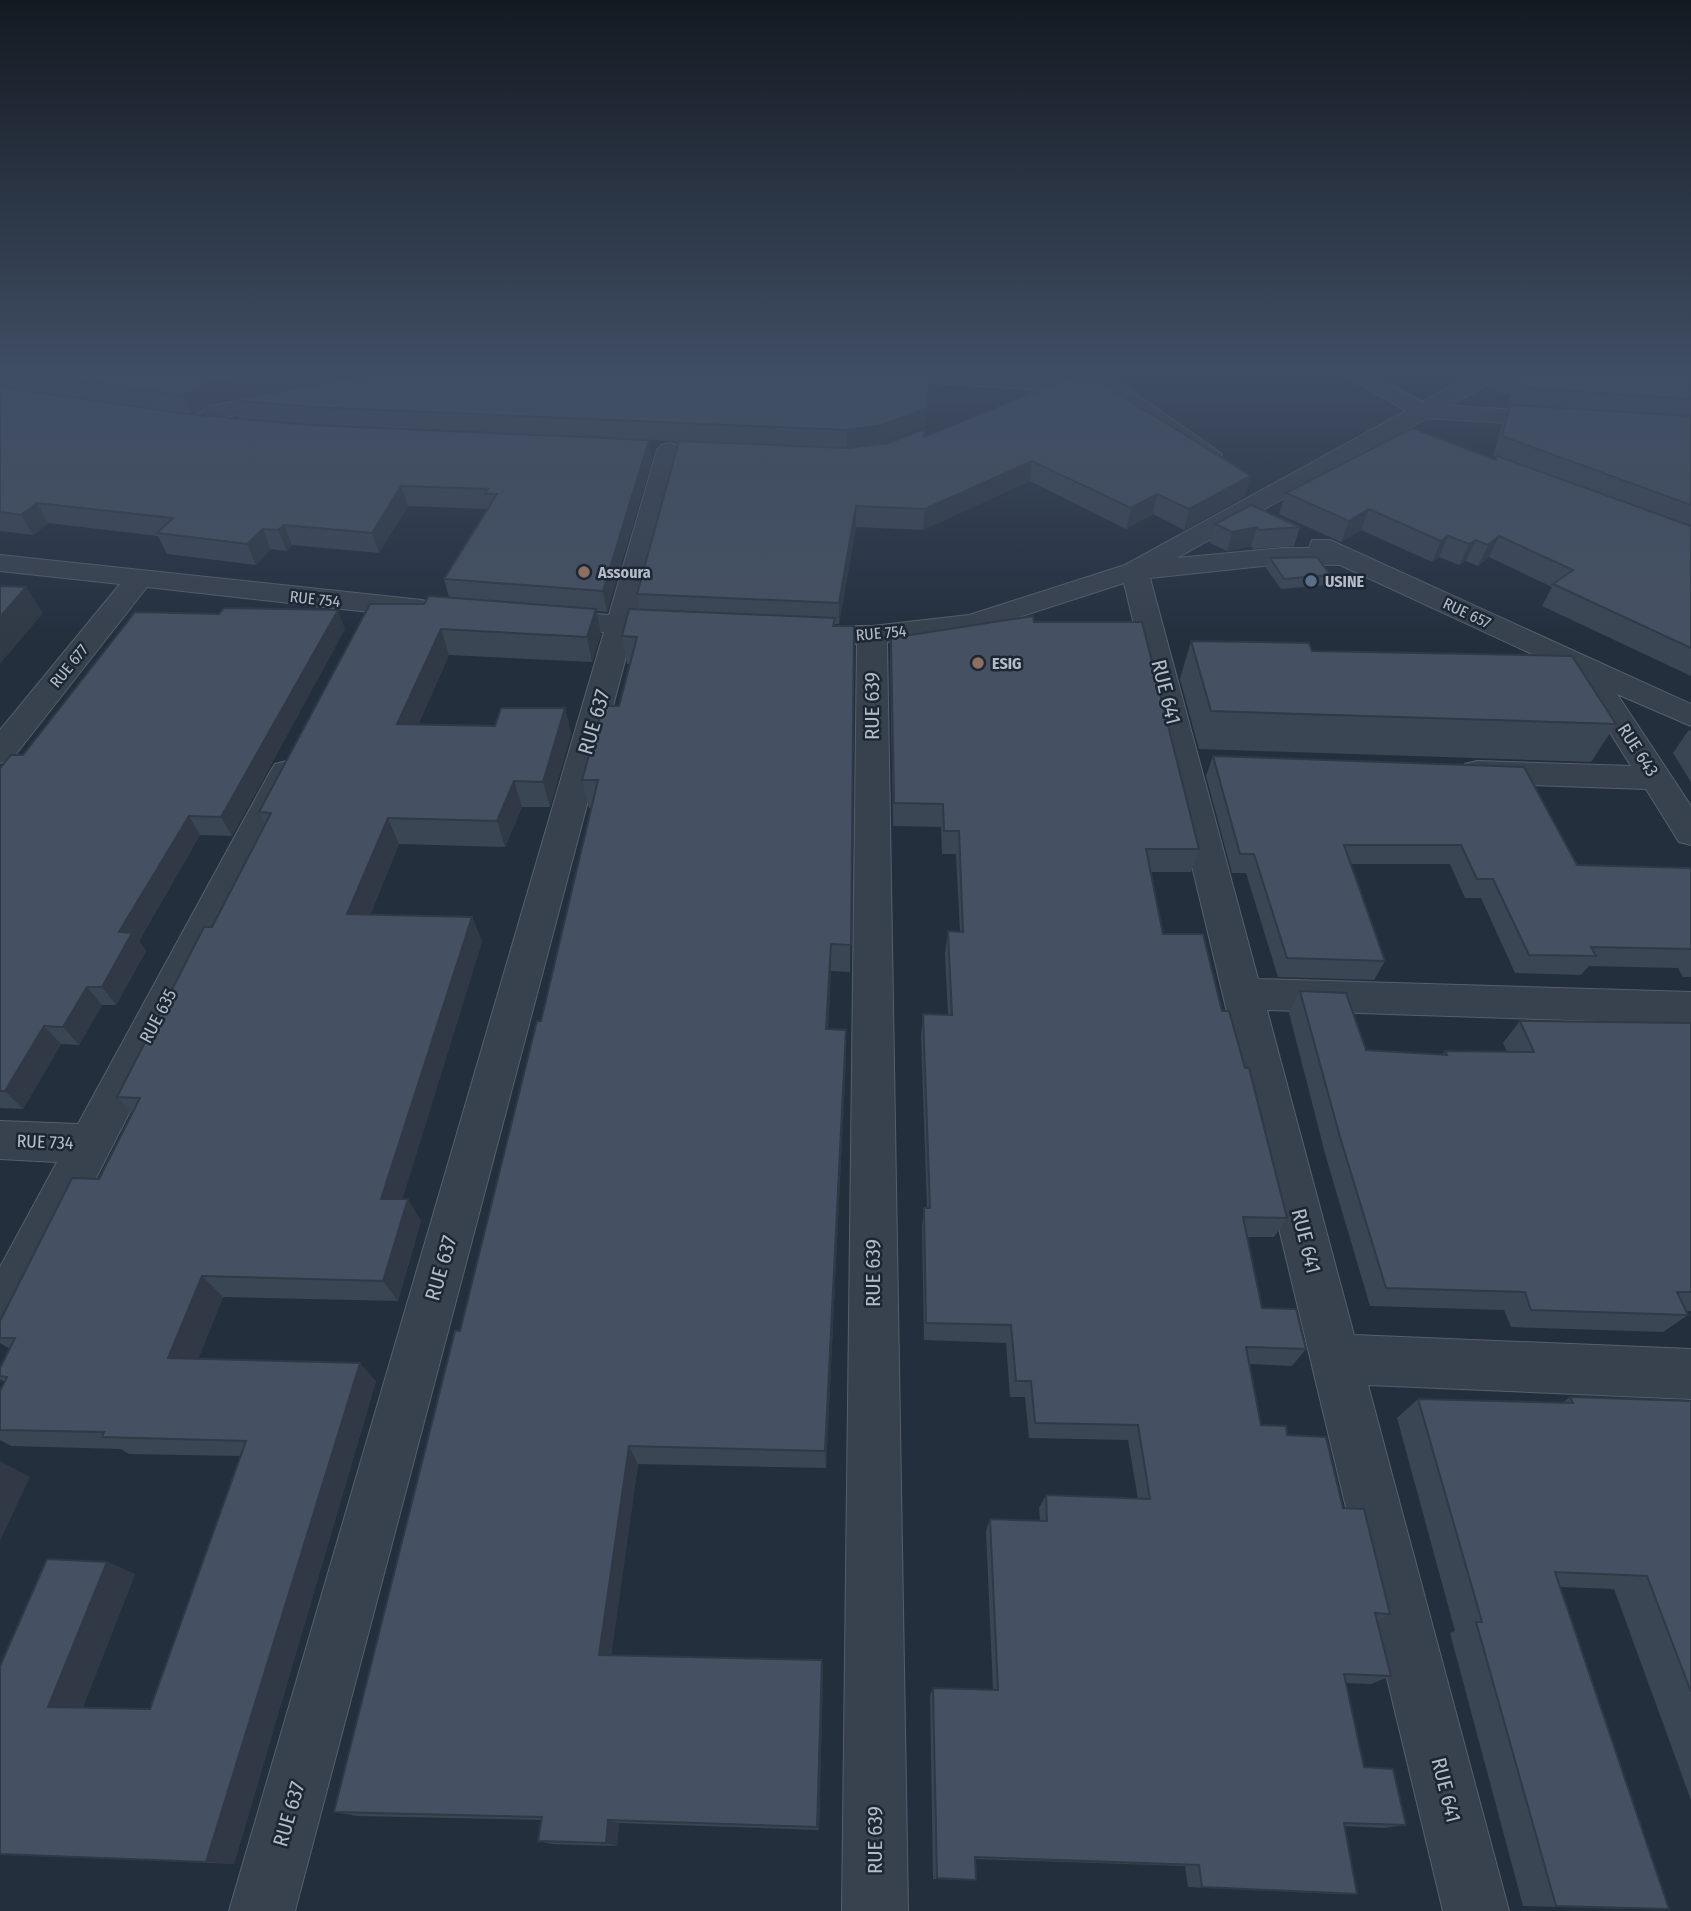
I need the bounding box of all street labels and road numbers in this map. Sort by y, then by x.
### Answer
street label: RUE 754 [289,587,341,611]
street label: RUE 657 [1440,594,1494,633]
street label: RUE 754 [855,621,907,645]
street label: RUE 677 [46,640,92,691]
street label: RUE 641 [1145,657,1187,727]
street label: RUE 639 [859,672,885,740]
street label: RUE 637 [572,686,616,758]
street label: RUE 643 [1613,719,1663,781]
street label: RUE 635 [135,985,181,1047]
street label: RUE 734 [16,1130,74,1154]
street label: RUE 641 [1285,1206,1327,1276]
street label: RUE 637 [419,1232,463,1304]
street label: RUE 639 [860,1239,886,1307]
street label: RUE 641 [1425,1755,1467,1825]
street label: RUE 637 [267,1778,311,1850]
street label: RUE 639 [862,1806,888,1874]

